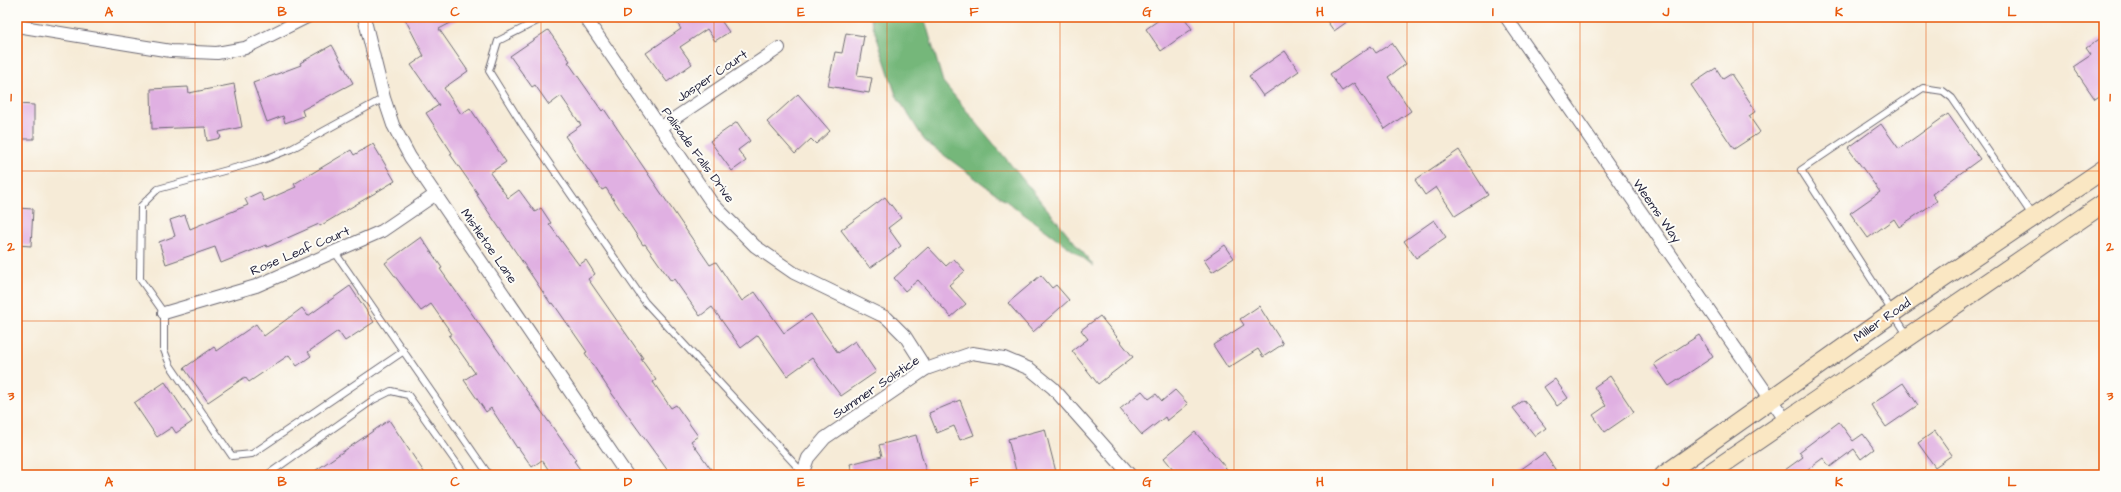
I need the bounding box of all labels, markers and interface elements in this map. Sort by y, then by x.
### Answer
text: A [105,3,114,21]
text: B [277,3,287,21]
text: C [450,3,460,21]
text: D [624,3,633,21]
text: E [797,3,805,21]
text: F [969,3,979,21]
text: G [1142,3,1152,21]
text: H [1316,3,1324,21]
text: I [1492,3,1494,21]
text: J [1662,3,1670,21]
text: K [1835,3,1843,21]
text: L [2007,3,2017,21]
street label: Jasper Court [673,45,752,106]
text: 1 [10,88,12,106]
text: 1 [2109,88,2111,106]
street label: Palisade Falls Drive [657,104,739,206]
street label: Weems Way [1628,175,1686,247]
street label: Mistletoe Lane [457,205,521,287]
street label: Rose Leaf Court [247,222,353,280]
text: 2 [6,238,15,256]
text: 2 [2105,238,2114,256]
street label: Miller Road [1850,293,1914,346]
street label: Summer Solstice [829,351,923,423]
text: 3 [7,387,15,405]
text: 3 [2106,387,2114,405]
text: A [105,473,114,491]
text: B [277,473,287,491]
text: C [450,473,460,491]
text: D [624,473,633,491]
text: E [797,473,805,491]
text: F [969,473,979,491]
text: G [1142,473,1152,491]
text: H [1316,473,1324,491]
text: I [1492,473,1494,491]
text: J [1662,473,1670,491]
text: K [1835,473,1843,491]
text: L [2007,473,2017,491]

